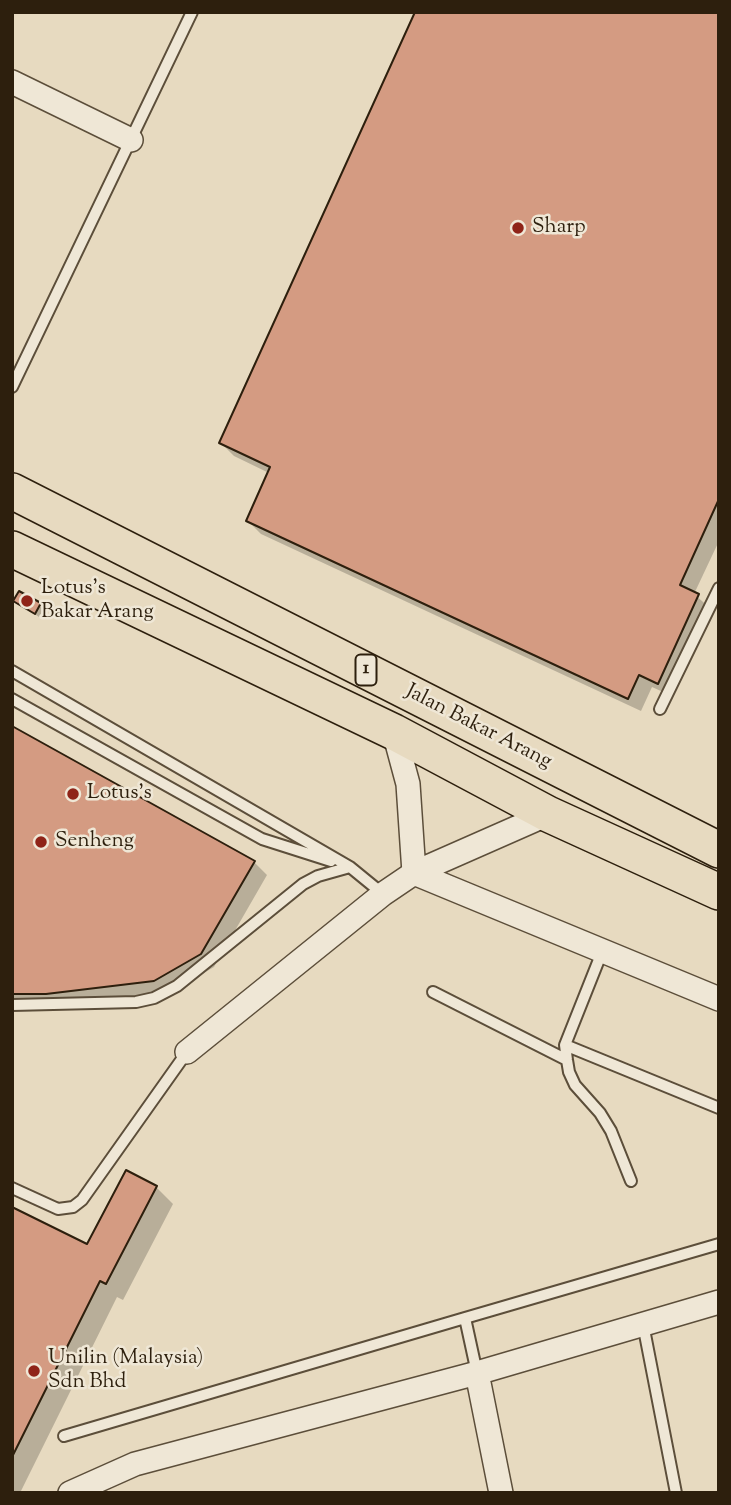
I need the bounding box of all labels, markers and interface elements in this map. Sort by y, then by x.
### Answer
place label: Sharp [532,215,586,241]
marker: Sharp [510,220,526,236]
place label: Lotus's Bakar Arang [41,576,154,626]
marker: Lotus's Bakar Arang [19,593,35,609]
road number: 1 [356,654,376,685]
street label: Jalan Bakar Arang [401,680,555,776]
place label: Lotus's [87,781,152,807]
marker: Lotus's [65,786,81,802]
place label: Senheng [55,829,134,855]
marker: Senheng [33,834,49,850]
place label: Unilin (Malaysia) Sdn Bhd [48,1346,203,1396]
marker: Unilin (Malaysia) Sdn Bhd [26,1363,42,1379]

